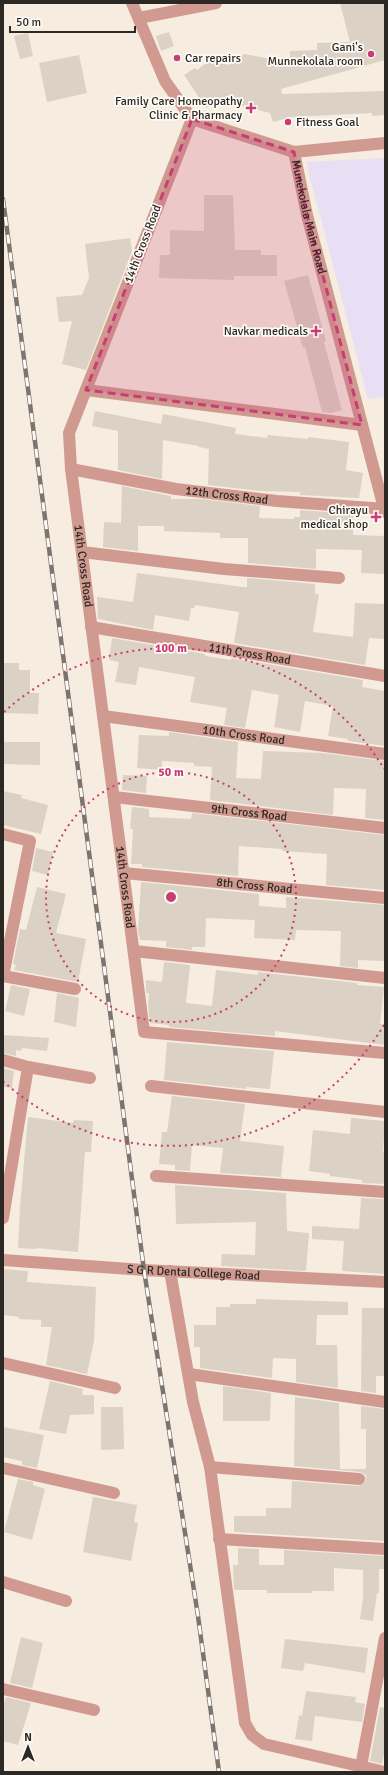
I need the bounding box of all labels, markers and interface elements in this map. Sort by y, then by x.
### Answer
scale bar [10,8,135,34]
text: 50 m [16,15,41,30]
place label: Gani's Munnekolala room [268,40,363,69]
marker: Gani's Munnekolala room [366,49,376,59]
place label: Car repairs [185,51,241,66]
marker: Car repairs [172,53,182,63]
place label: Family Care Homeopathy Clinic & Pharmacy [115,94,242,123]
marker: Family Care Homeopathy Clinic & Pharmacy [245,102,257,114]
place label: Fitness Goal [296,115,359,130]
marker: Fitness Goal [283,117,293,127]
street label: Munekolala Main Road [288,158,330,275]
street label: 14th Cross Road [121,203,165,285]
place label: Navkar medicals [224,324,308,339]
marker: Navkar medicals [311,326,321,336]
street label: 12th Cross Road [185,483,269,507]
place label: Chirayu medical shop [301,503,368,532]
marker: Chirayu medical shop [371,512,381,522]
street label: 14th Cross Road [71,524,96,608]
street label: 11th Cross Road [208,639,292,668]
text: 100 m [155,641,187,656]
street label: 10th Cross Road [202,722,286,748]
text: 50 m [158,765,184,780]
street label: 9th Cross Road [210,801,288,824]
street label: 14th Cross Road [112,845,138,929]
street label: 8th Cross Road [216,874,293,897]
centre of rings [164,890,178,904]
street label: S G R Dental College Road [126,1261,261,1283]
north arrow [8,1727,48,1767]
text: N [24,1731,32,1744]

